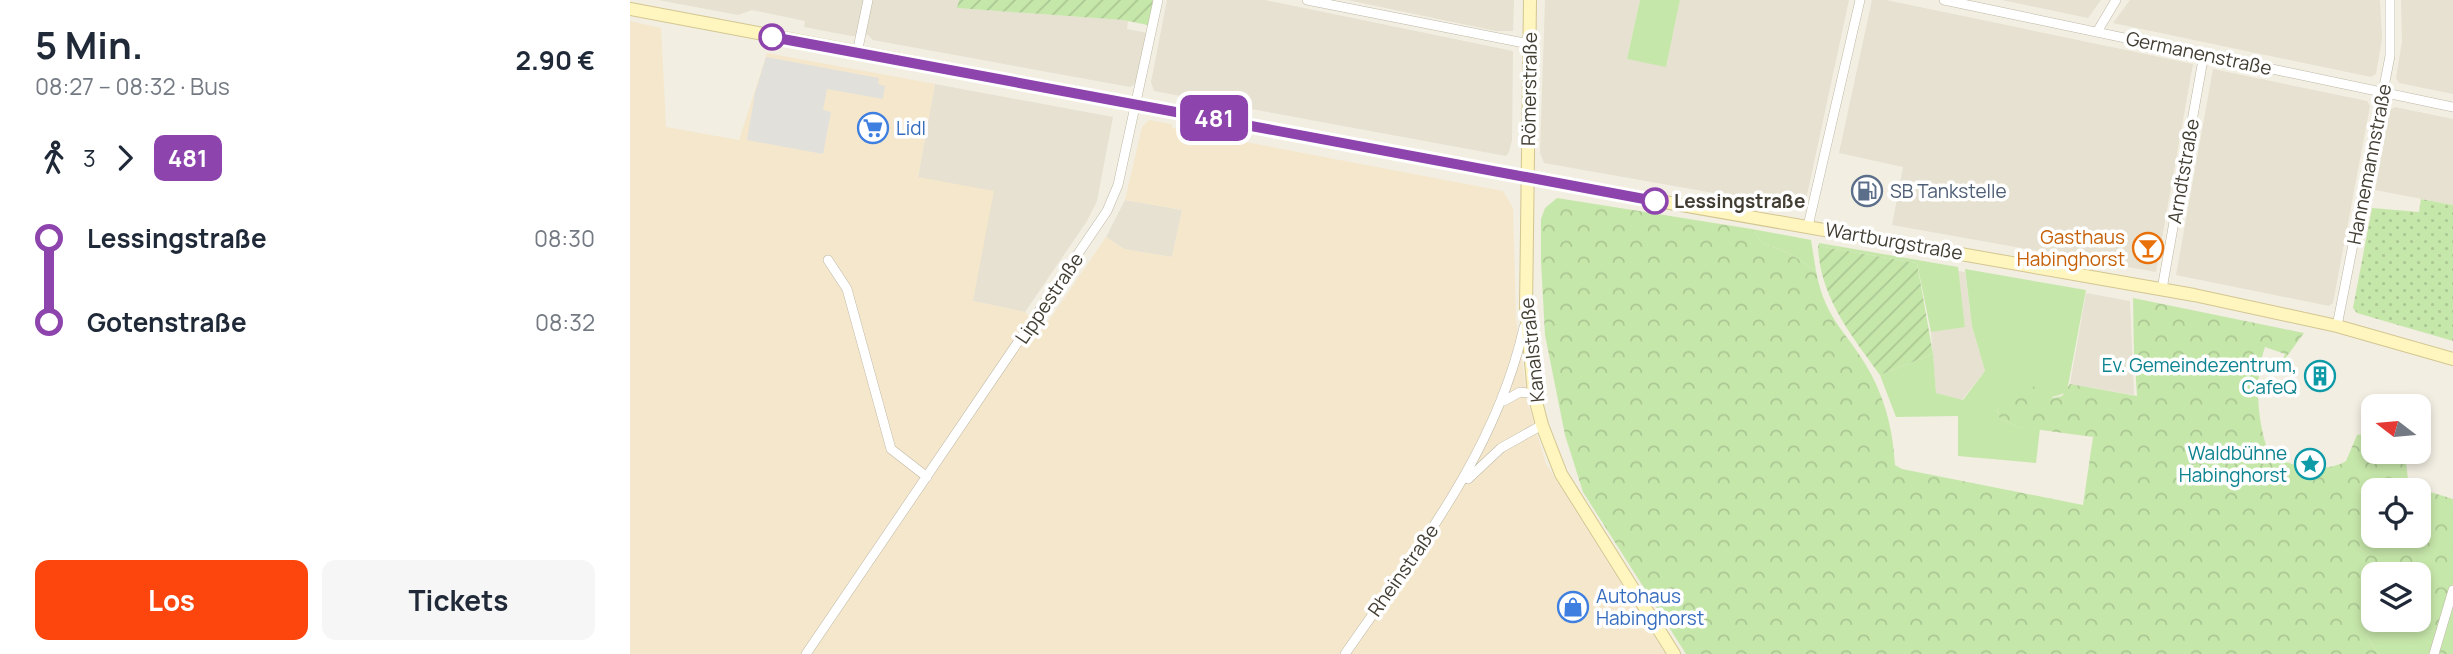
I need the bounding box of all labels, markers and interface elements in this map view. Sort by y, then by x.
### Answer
text: 5 Min. [35,18,143,70]
unlabelled marker [759,24,785,50]
street label: Germanenstraße [2124,25,2274,81]
street label: Römerstraße [1515,32,1543,146]
text: 2.90 € [515,42,595,78]
text: 08:27 – 08:32 · Bus [35,70,230,102]
street label: Hannemannstraße [2341,81,2397,247]
line badge: 481 [1174,95,1254,141]
text: 481 [1194,101,1234,134]
supermarket icon: Lidl [856,111,890,145]
place label: Lidl [896,115,926,141]
street label: Arndtstraße [2161,117,2205,225]
icon: walk [35,139,73,177]
icon: forward [106,139,144,177]
text: 481 [168,141,208,174]
text: 3 [83,142,96,174]
fuel station icon: SB Tankstelle [1850,174,1884,208]
place label: SB Tankstelle [1890,178,2007,204]
marker: Lessingstraße [1642,188,1668,214]
place label: Lessingstraße [1674,188,1805,214]
street label: Wartburgstraße [1823,216,1965,266]
text: Lessingstraße [87,220,267,256]
text: 08:30 [534,222,595,254]
place label: Gasthaus Habinghorst [2017,224,2125,272]
bar icon: Gasthaus Habinghorst [2131,231,2165,265]
street label: Lippestraße [1009,247,1089,349]
street label: Kanalstraße [1514,296,1550,404]
text: Gotenstraße [87,304,247,340]
text: 08:32 [535,306,595,338]
place label: Ev. Gemeindezentrum, CafeQ [2102,352,2297,400]
building icon: Ev. Gemeindezentrum, CafeQ [2303,359,2337,393]
north arrow [2361,394,2431,464]
map controls [2361,394,2431,632]
place label: Waldbühne Habinghorst [2179,440,2287,488]
place icon: Waldbühne Habinghorst [2293,447,2327,481]
button: locate [2361,478,2431,548]
street label: Rheinstraße [1362,519,1444,621]
button: Los [35,560,308,640]
button: Tickets [322,560,595,640]
button: layers [2361,562,2431,632]
place label: Autohaus Habinghorst [1596,583,1704,631]
shop icon: Autohaus Habinghorst [1556,590,1590,624]

